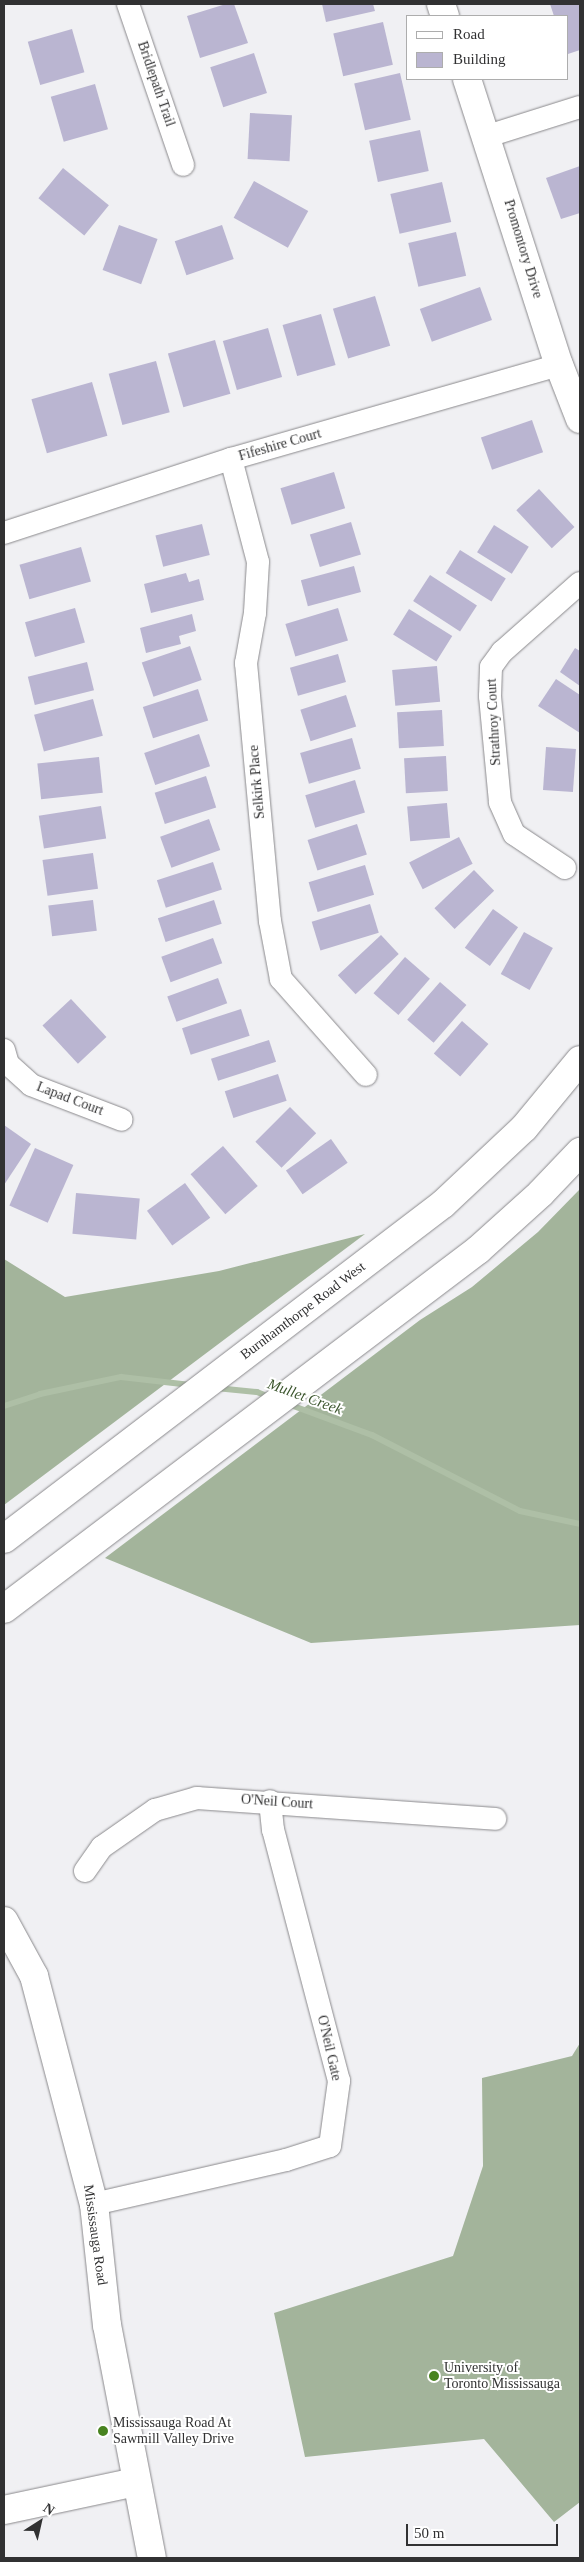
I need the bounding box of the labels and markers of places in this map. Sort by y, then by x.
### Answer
place label: University of Toronto Mississauga [444,2360,560,2392]
marker: University of Toronto Mississauga [428,2370,440,2382]
place label: Mississauga Road At Sawmill Valley Drive [113,2415,234,2448]
marker: Mississauga Road At Sawmill Valley Drive [97,2425,109,2437]

